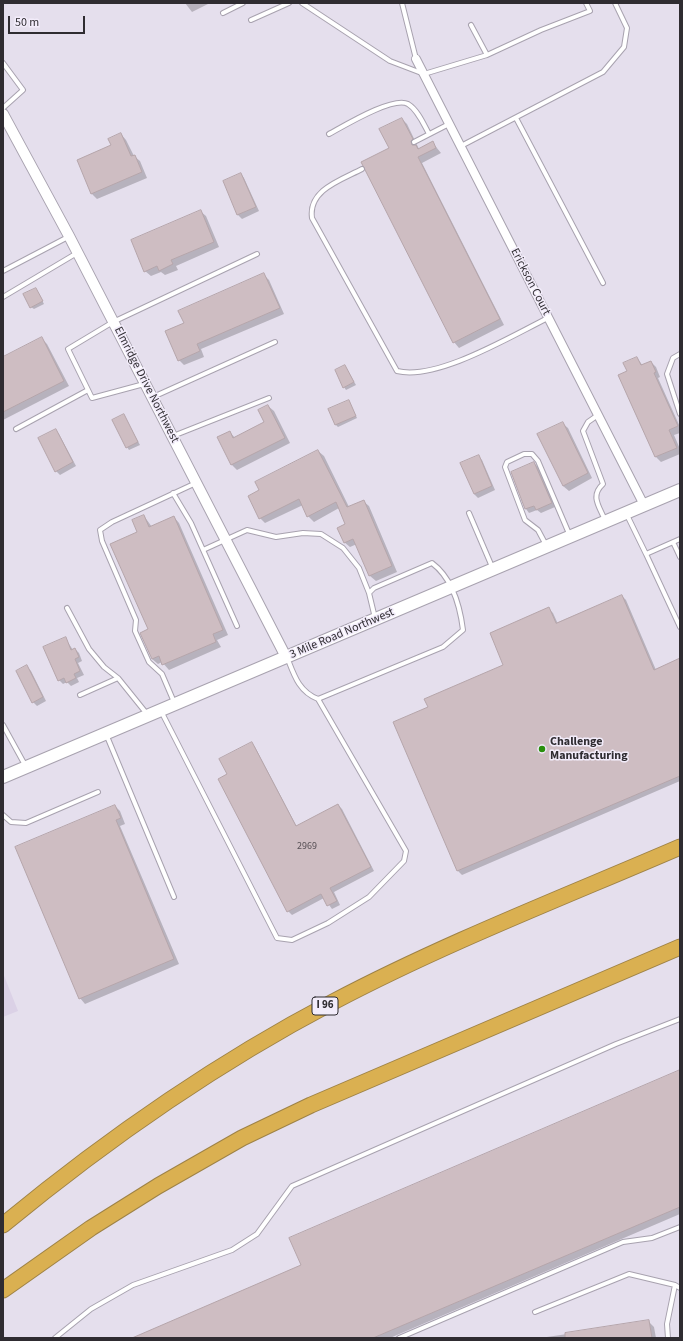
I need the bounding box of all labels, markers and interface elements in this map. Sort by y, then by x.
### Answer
scale bar [10,8,87,34]
text: 50 m [15,14,39,31]
street label: Erickson Court [507,246,553,318]
street label: Elmridge Drive Northwest [110,325,182,445]
street label: 3 Mile Road Northwest [288,605,396,663]
place label: Challenge Manufacturing [550,735,628,763]
marker: Challenge Manufacturing [537,744,547,754]
house number: 2969 [297,841,317,853]
road number: I 96 [312,997,338,1015]

